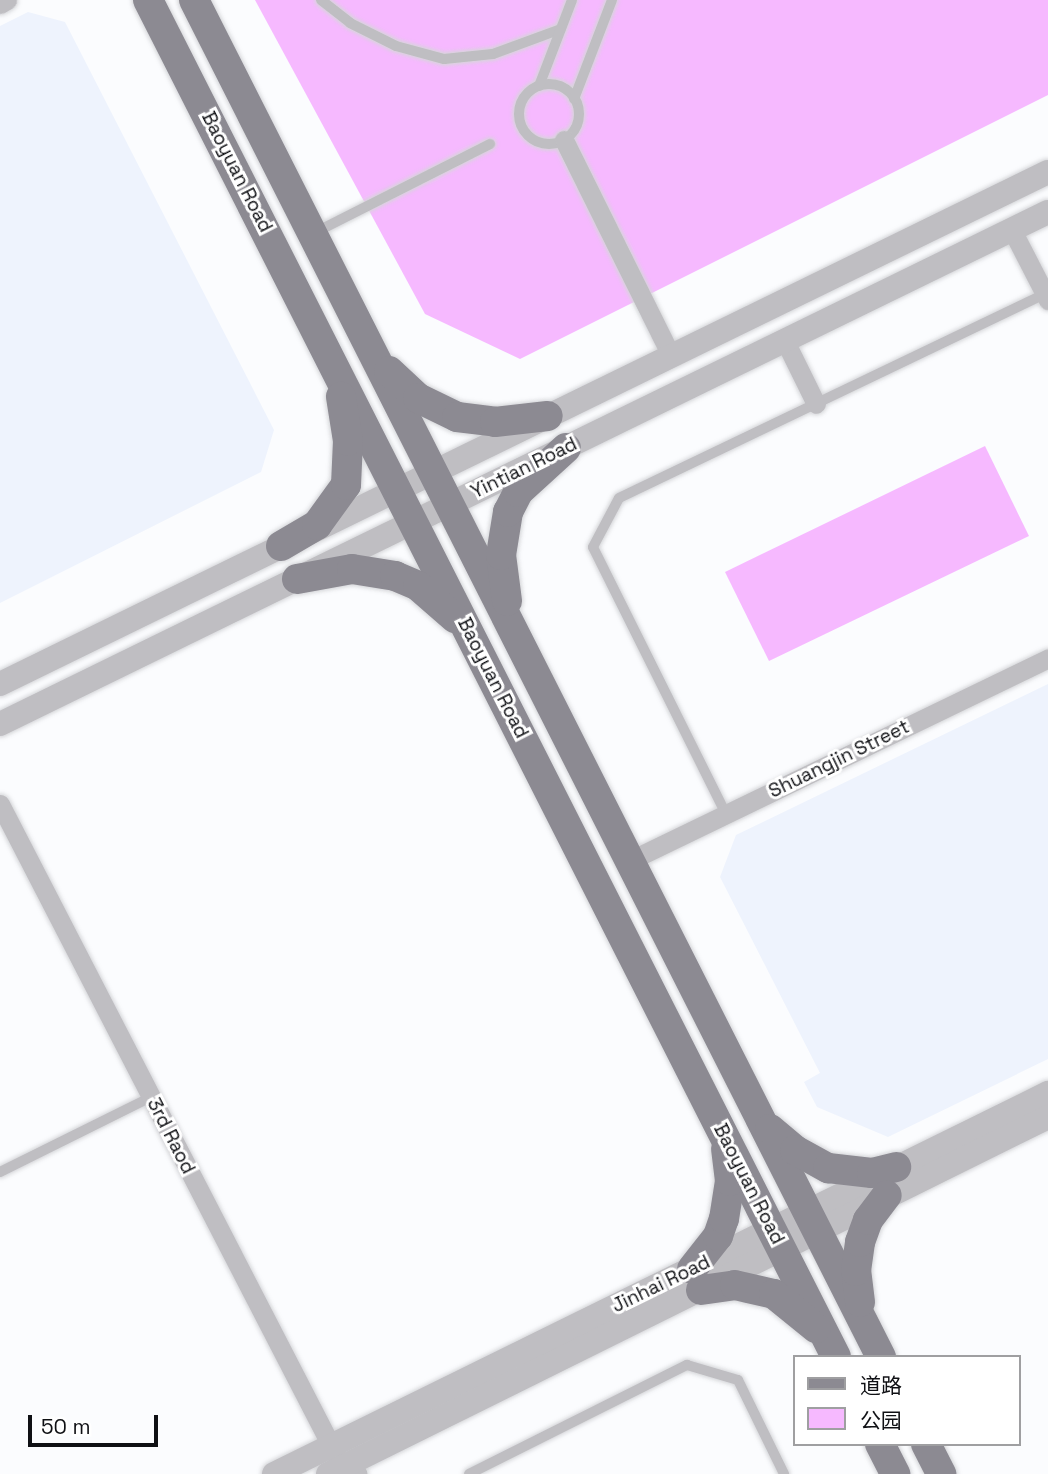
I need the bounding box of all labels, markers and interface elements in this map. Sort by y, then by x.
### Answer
street label: Baoyuan Road [197,108,277,236]
street label: Yintian Road [467,433,581,503]
street label: Baoyuan Road [453,614,533,742]
street label: Shuangjin Street [765,715,913,803]
street label: 3rd Raod [142,1094,200,1178]
street label: Baoyuan Road [709,1120,789,1248]
street label: Jinhai Road [608,1250,714,1318]
legend [792,1355,1020,1446]
text: 道路 [860,1372,902,1399]
scale bar [32,1400,161,1444]
text: 公园 [860,1407,902,1434]
text: 50 m [41,1413,91,1440]

